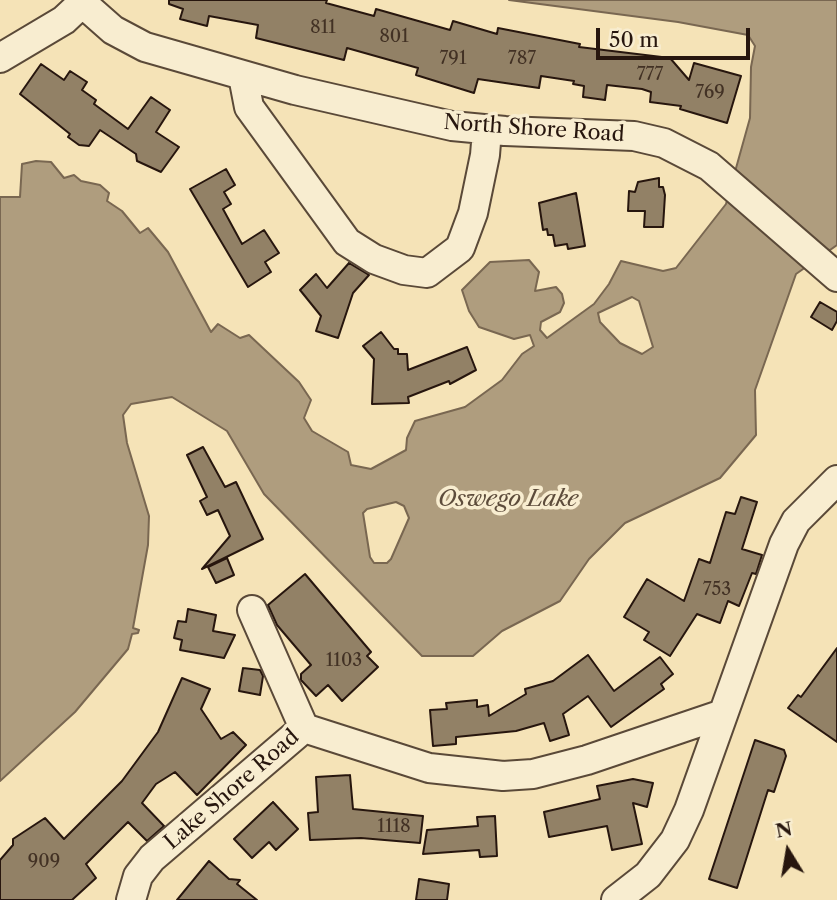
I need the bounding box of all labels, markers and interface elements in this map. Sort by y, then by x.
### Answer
scale bar [599,14,753,58]
house number: 811 [310,17,336,39]
house number: 801 [379,26,409,48]
text: 50 m [609,27,659,52]
house number: 791 [440,48,466,70]
house number: 787 [508,48,536,70]
house number: 777 [637,64,663,86]
house number: 769 [695,82,725,104]
street label: North Shore Road [443,110,625,148]
water label: Oswego Lake [438,485,578,513]
house number: 753 [703,579,731,601]
house number: 1103 [326,650,362,672]
street label: Lake Shore Road [160,725,304,855]
house number: 1118 [377,816,411,838]
north arrow [753,816,823,886]
text: N [774,817,794,843]
house number: 909 [28,851,60,873]

